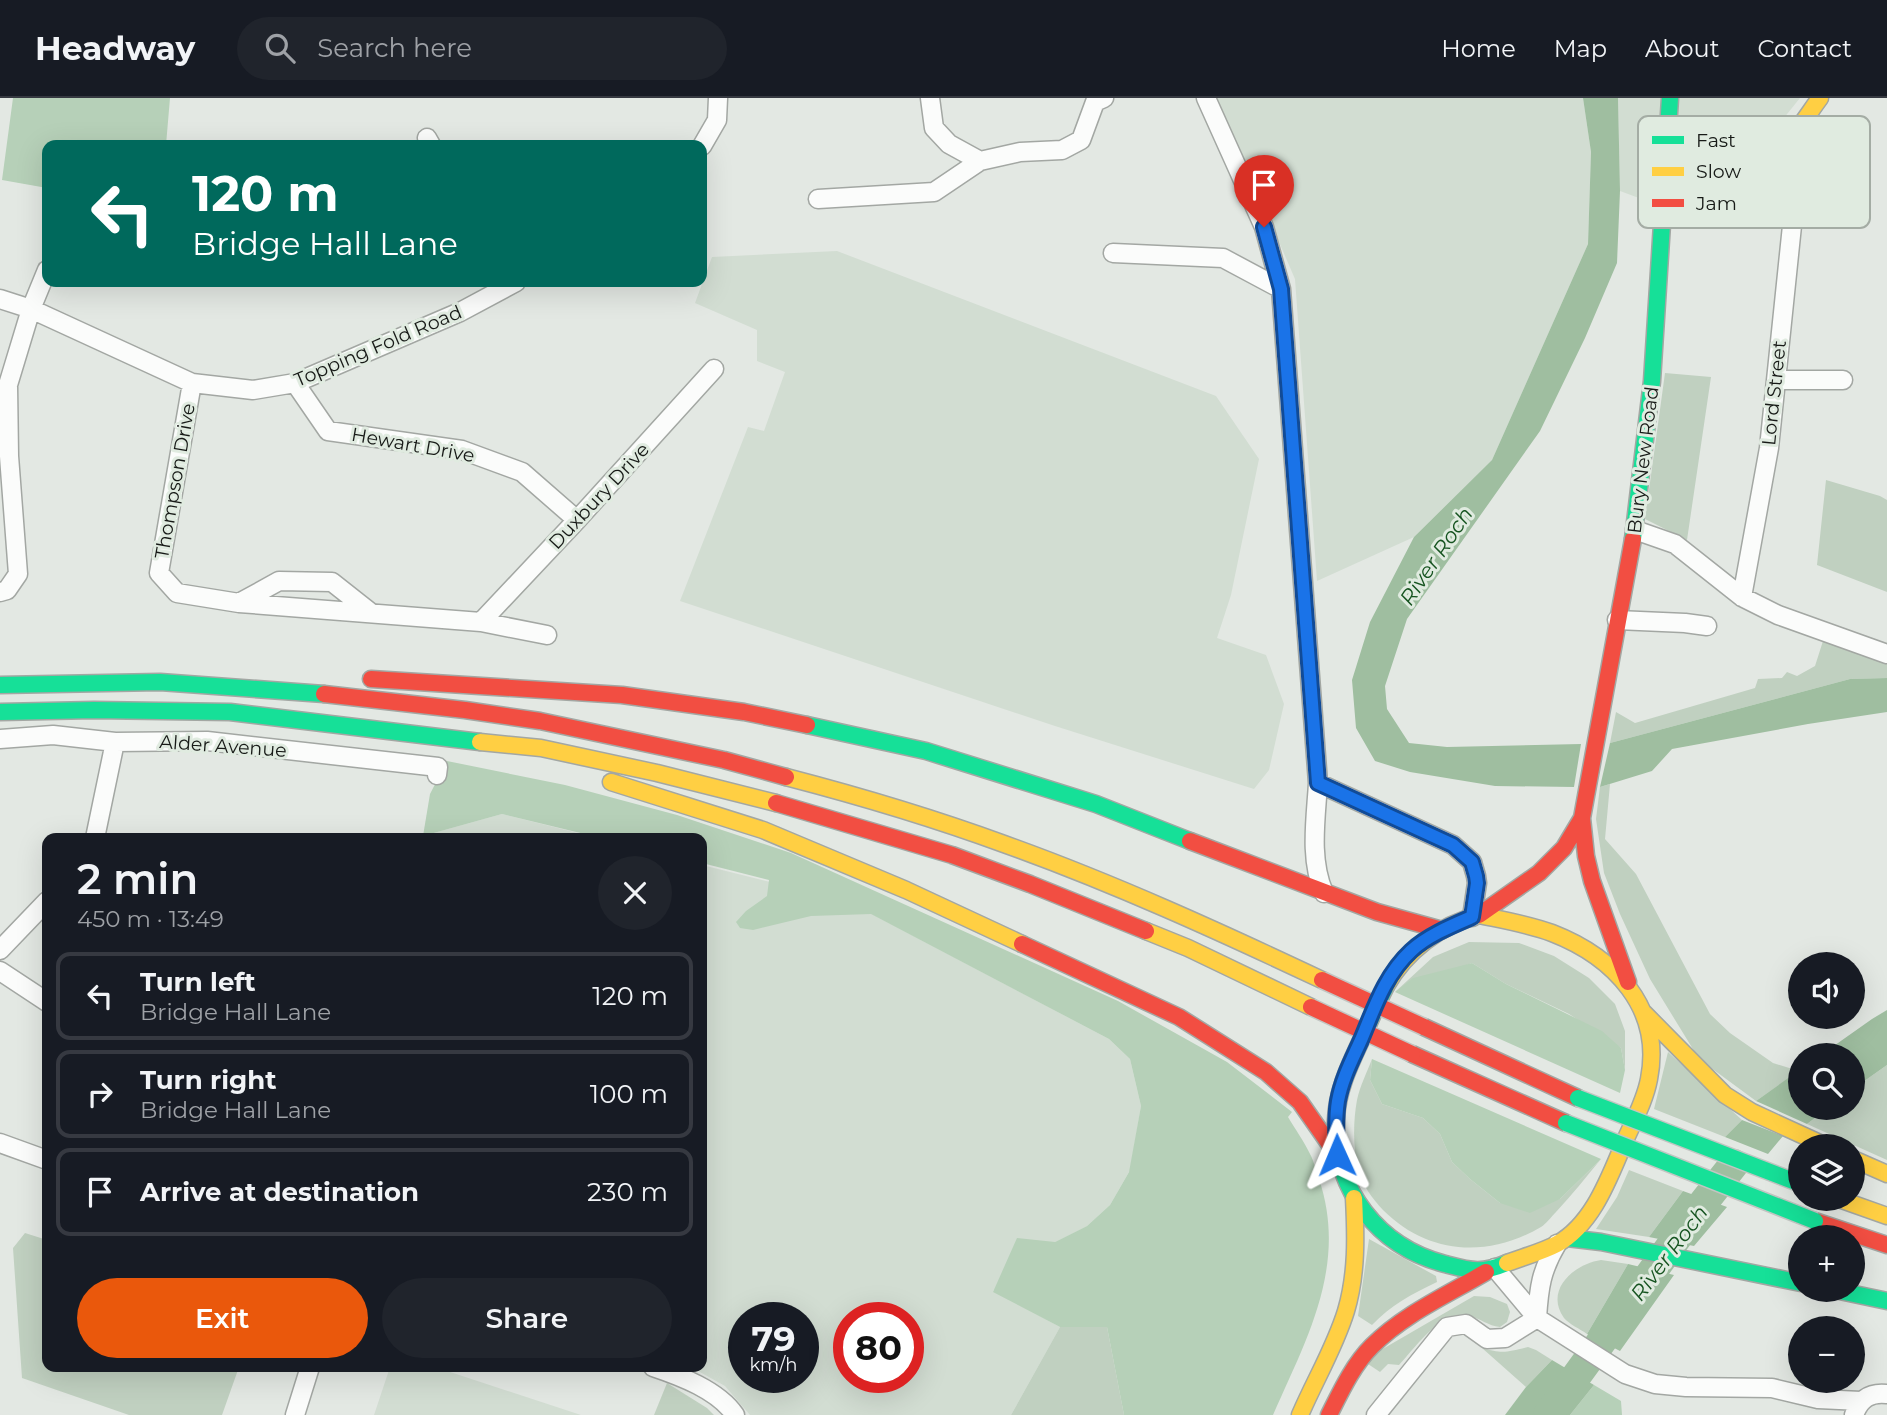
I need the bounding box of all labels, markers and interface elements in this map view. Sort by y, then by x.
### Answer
search box [237,17,727,80]
text: Headway [35,28,195,68]
icon: search [261,29,299,67]
text: Search here [317,32,472,64]
text: Home [1441,34,1516,63]
text: Map [1554,34,1607,63]
text: About [1645,34,1719,63]
text: Contact [1757,34,1852,63]
legend [1638,116,1870,228]
text: Fast [1696,129,1736,152]
pin [1234,155,1294,227]
text: Slow [1696,160,1741,183]
text: 120 m [192,164,339,223]
icon: arrive [1245,166,1283,204]
icon: left [77,168,168,259]
text: Jam [1695,192,1737,215]
text: Bridge Hall Lane [192,224,458,263]
street label: Topping Fold Road [291,300,465,392]
street label: Lord Street [1757,339,1791,447]
street label: Bury New Road [1623,385,1663,535]
street label: Thompson Drive [150,401,200,561]
street label: Hewart Drive [350,423,476,467]
street label: Duxbury Drive [544,438,654,554]
water label: River Roch [1394,502,1478,610]
street label: Alder Avenue [159,730,287,762]
text: 2 min [77,853,198,905]
button: close [598,856,672,930]
text: 450 m · 13:49 [77,905,224,933]
map controls [1788,952,1865,1393]
button: sound [1788,952,1865,1029]
text: Turn left [140,966,256,998]
icon: left [81,977,119,1015]
text: 120 m [592,980,668,1012]
text: Bridge Hall Lane [140,998,331,1026]
button: search [1788,1043,1865,1120]
text: Turn right [140,1064,276,1096]
icon: right [81,1075,119,1113]
text: 100 m [590,1078,668,1110]
text: Bridge Hall Lane [140,1096,331,1124]
position arrow [1300,1118,1374,1192]
button: layers [1788,1134,1865,1211]
icon: arrive [81,1173,119,1211]
text: Arrive at destination [140,1176,419,1208]
text: 230 m [587,1176,668,1208]
water label: River Roch [1625,1200,1713,1306]
button: + [1788,1225,1865,1302]
button: Exit [77,1278,368,1358]
button: Share [382,1278,672,1358]
speed limit sign: 80 [833,1302,924,1393]
button: − [1788,1316,1865,1393]
text: 79 [751,1317,795,1360]
text: km/h [749,1354,798,1376]

